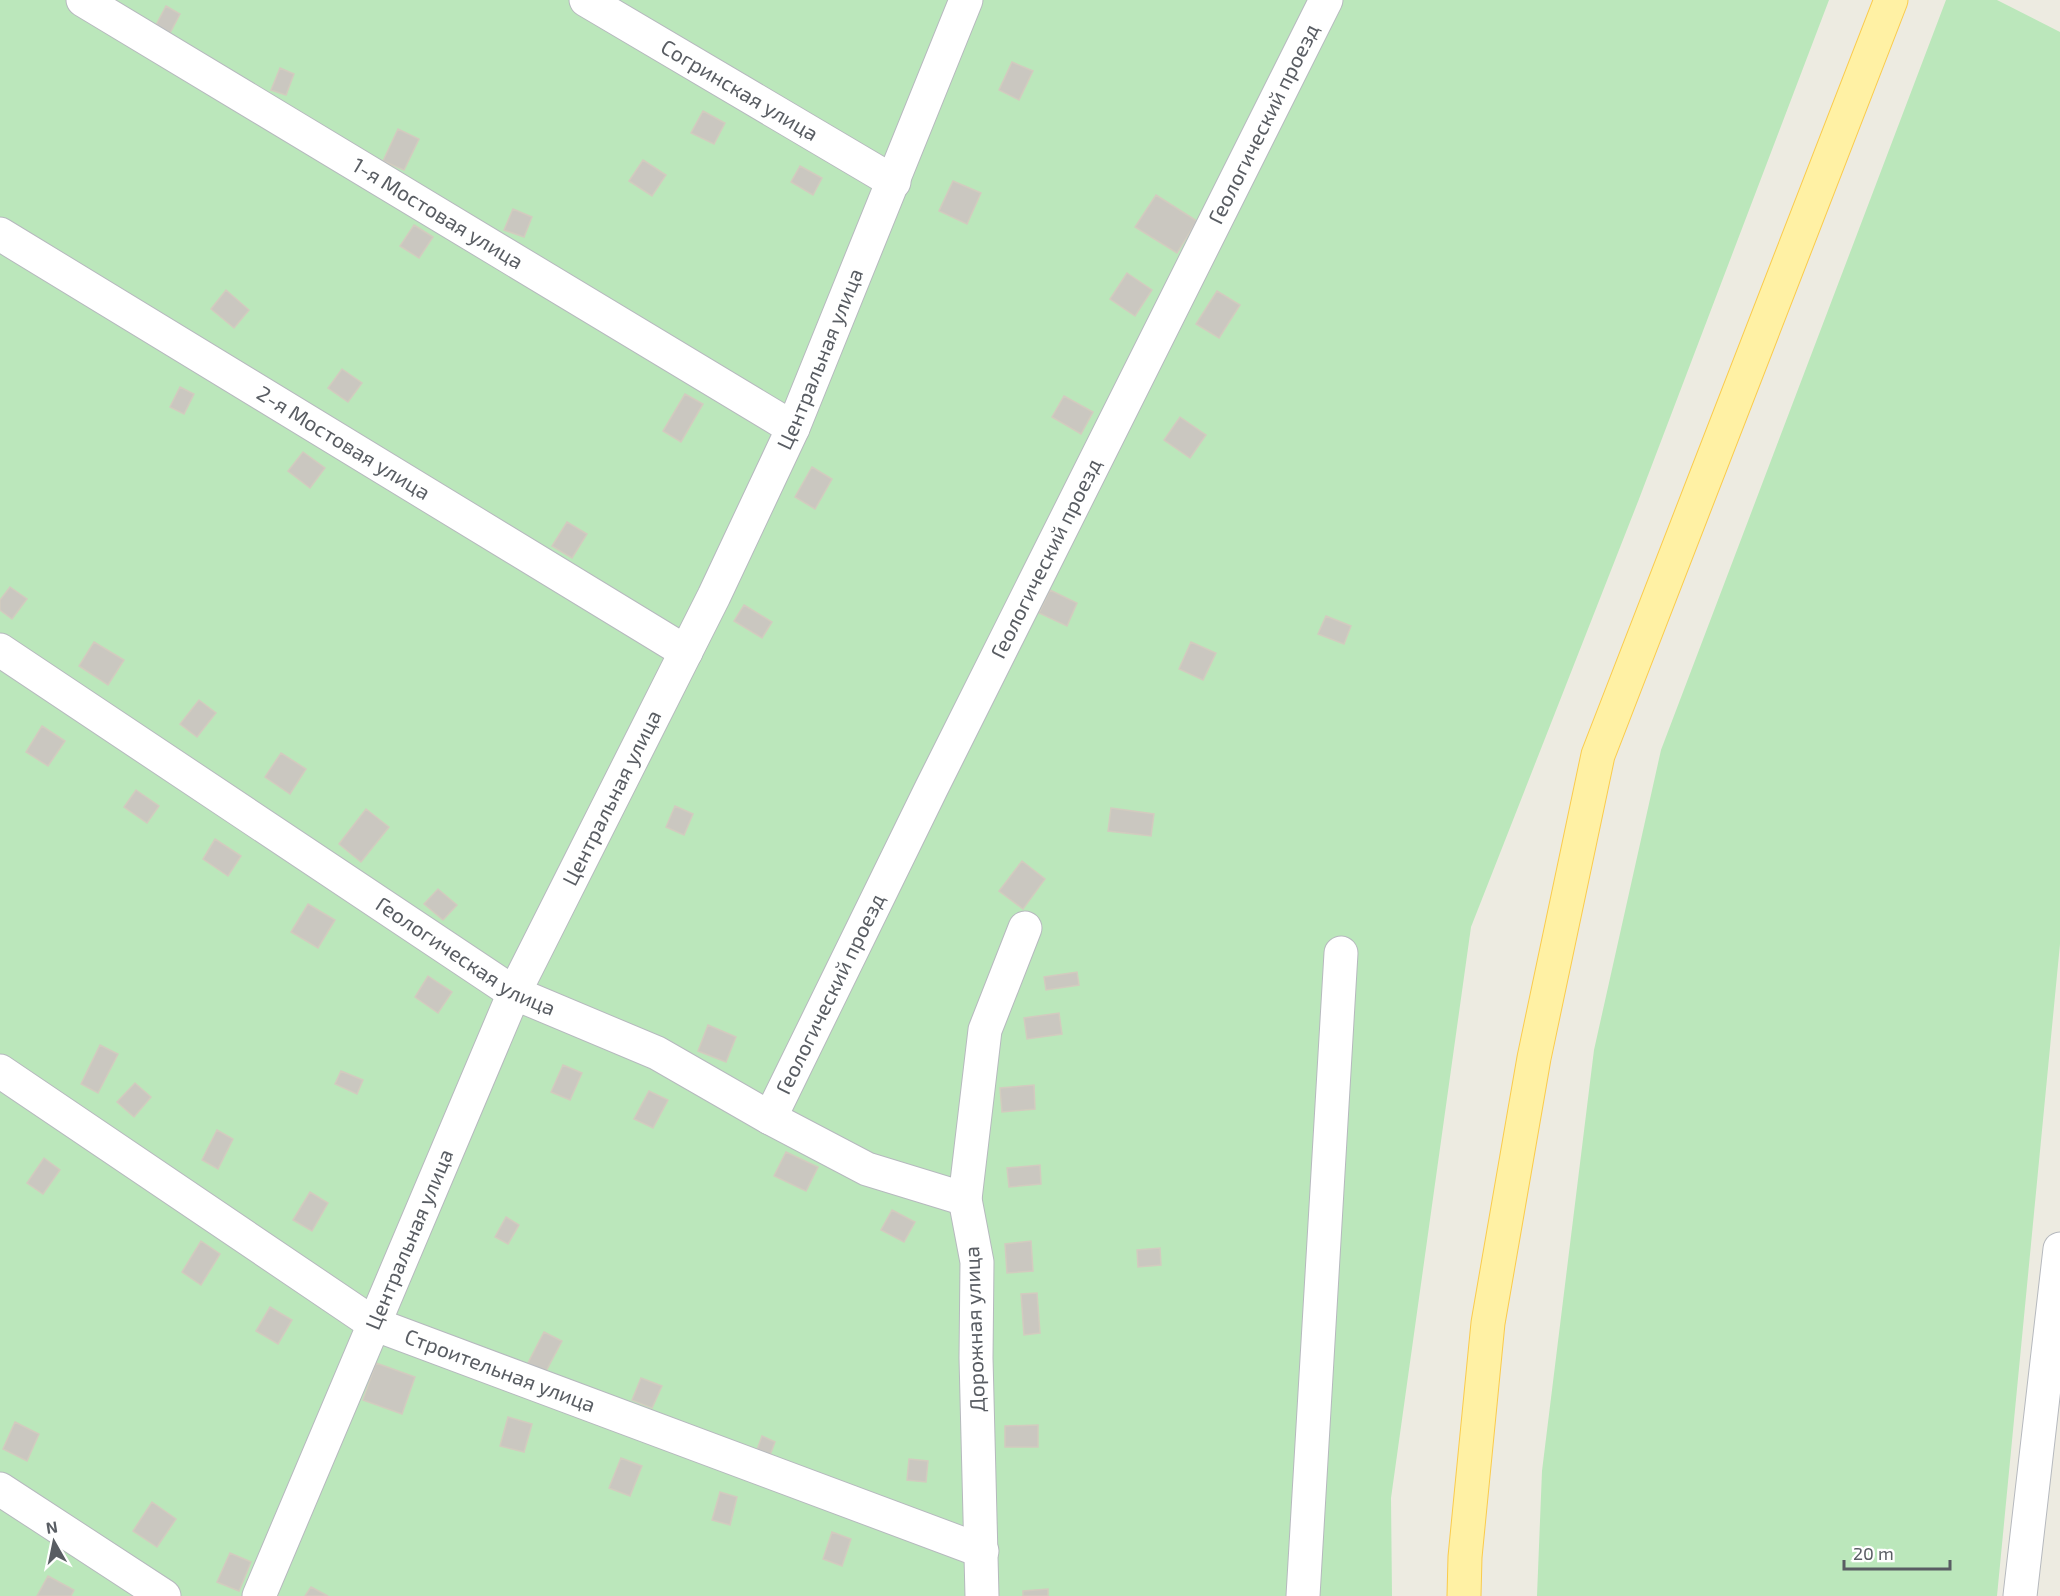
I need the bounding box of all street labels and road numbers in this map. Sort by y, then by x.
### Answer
street label: Геологический проезд [1202,19,1323,227]
street label: Согринская улица [657,33,823,145]
street label: 1-я Мостовая улица [348,151,528,273]
street label: Центральная улица [771,264,867,453]
street label: 2-я Мостовая улица [253,380,435,504]
street label: Геологический проезд [985,454,1106,662]
street label: Центральная улица [556,705,666,889]
street label: Геологический проезд [770,889,889,1098]
street label: Геологическая улица [372,891,560,1020]
street label: Центральная улица [359,1145,458,1333]
street label: Дорожная улица [958,1246,990,1412]
street label: Строительная улица [402,1323,599,1417]

